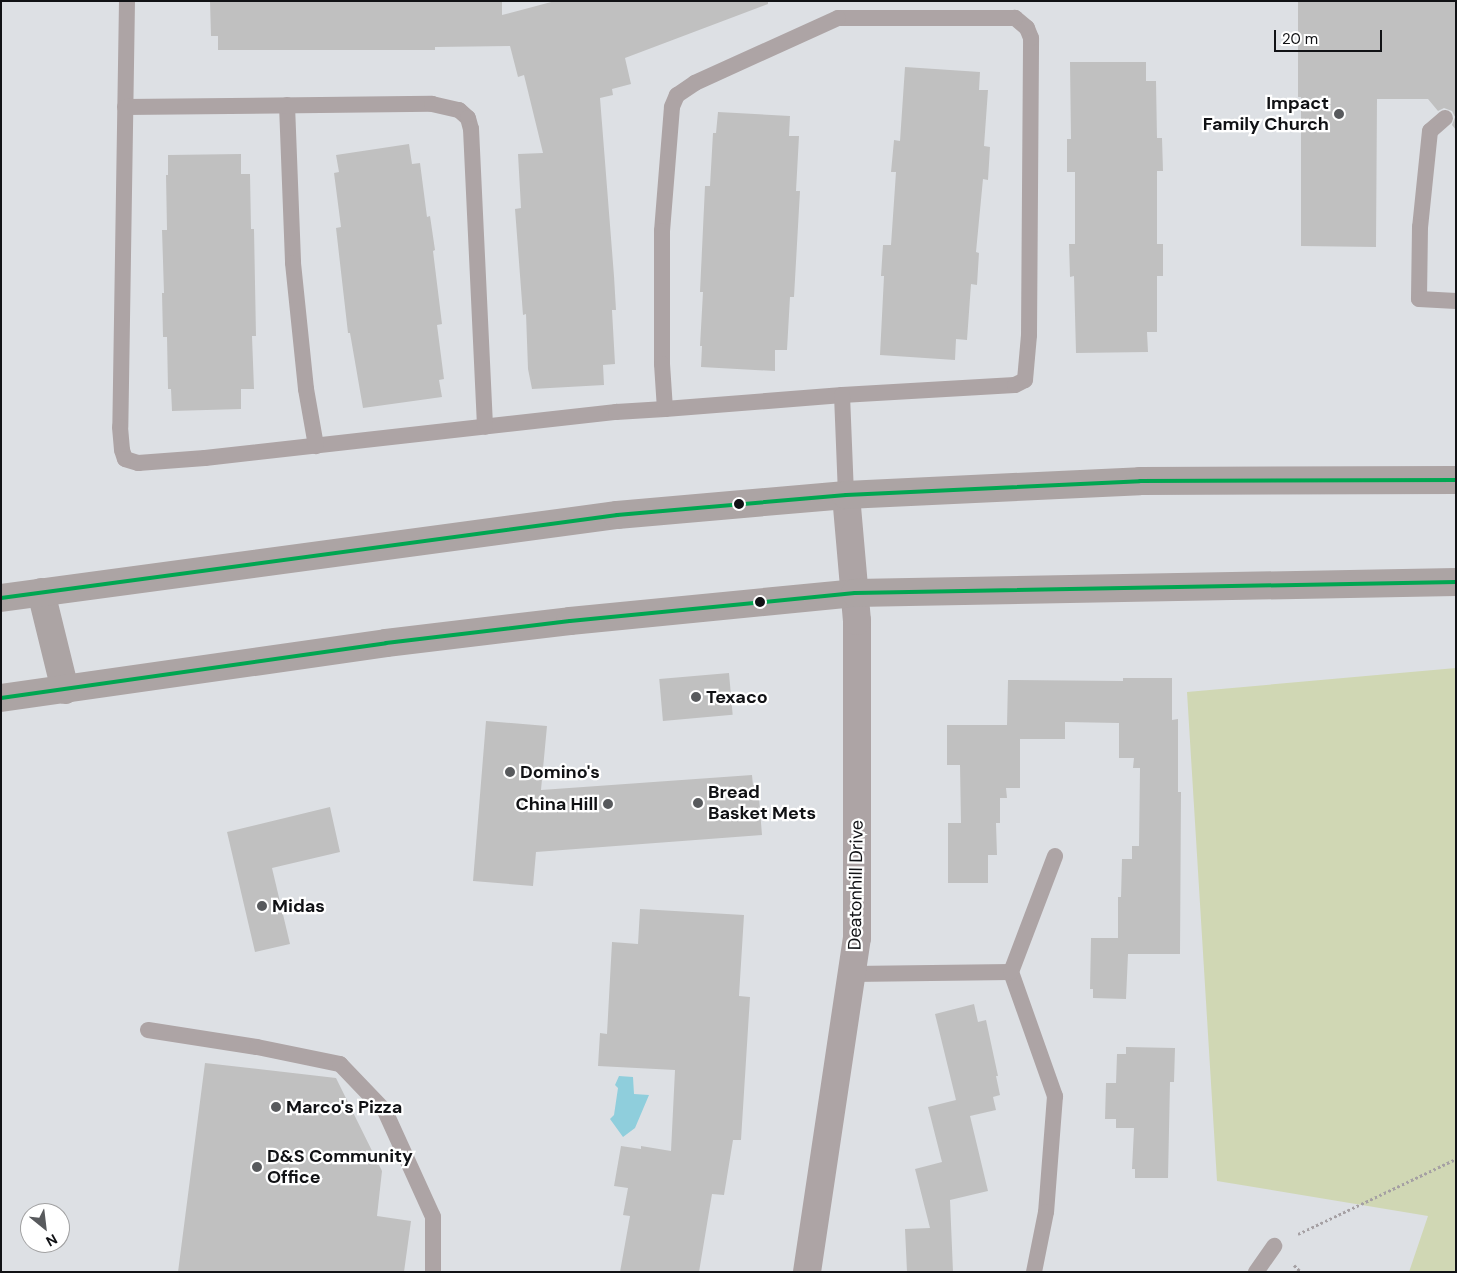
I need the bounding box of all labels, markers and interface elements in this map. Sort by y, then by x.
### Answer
scale bar [1277,20,1384,52]
text: 20 m [1282,29,1318,49]
place label: Impact Family Church [1203,93,1329,136]
marker: Impact Family Church [1333,108,1345,120]
unlabelled marker [734,499,744,509]
unlabelled marker [755,597,765,607]
place label: Texaco [706,686,768,708]
marker: Texaco [690,691,702,703]
place label: Domino's [520,761,600,783]
marker: Domino's [504,766,516,778]
place label: Bread Basket Mets [708,782,816,824]
place label: China Hill [515,793,598,815]
marker: Bread Basket Mets [692,797,704,809]
marker: China Hill [602,798,614,810]
street label: Deatonhill Drive [844,820,868,950]
place label: Midas [272,895,325,917]
marker: Midas [256,900,268,912]
place label: Marco's Pizza [286,1096,402,1118]
marker: Marco's Pizza [270,1101,282,1113]
place label: D&S Community Office [267,1146,413,1188]
marker: D&S Community Office [251,1161,263,1173]
north arrow [20,1203,70,1253]
text: N [43,1230,61,1251]

